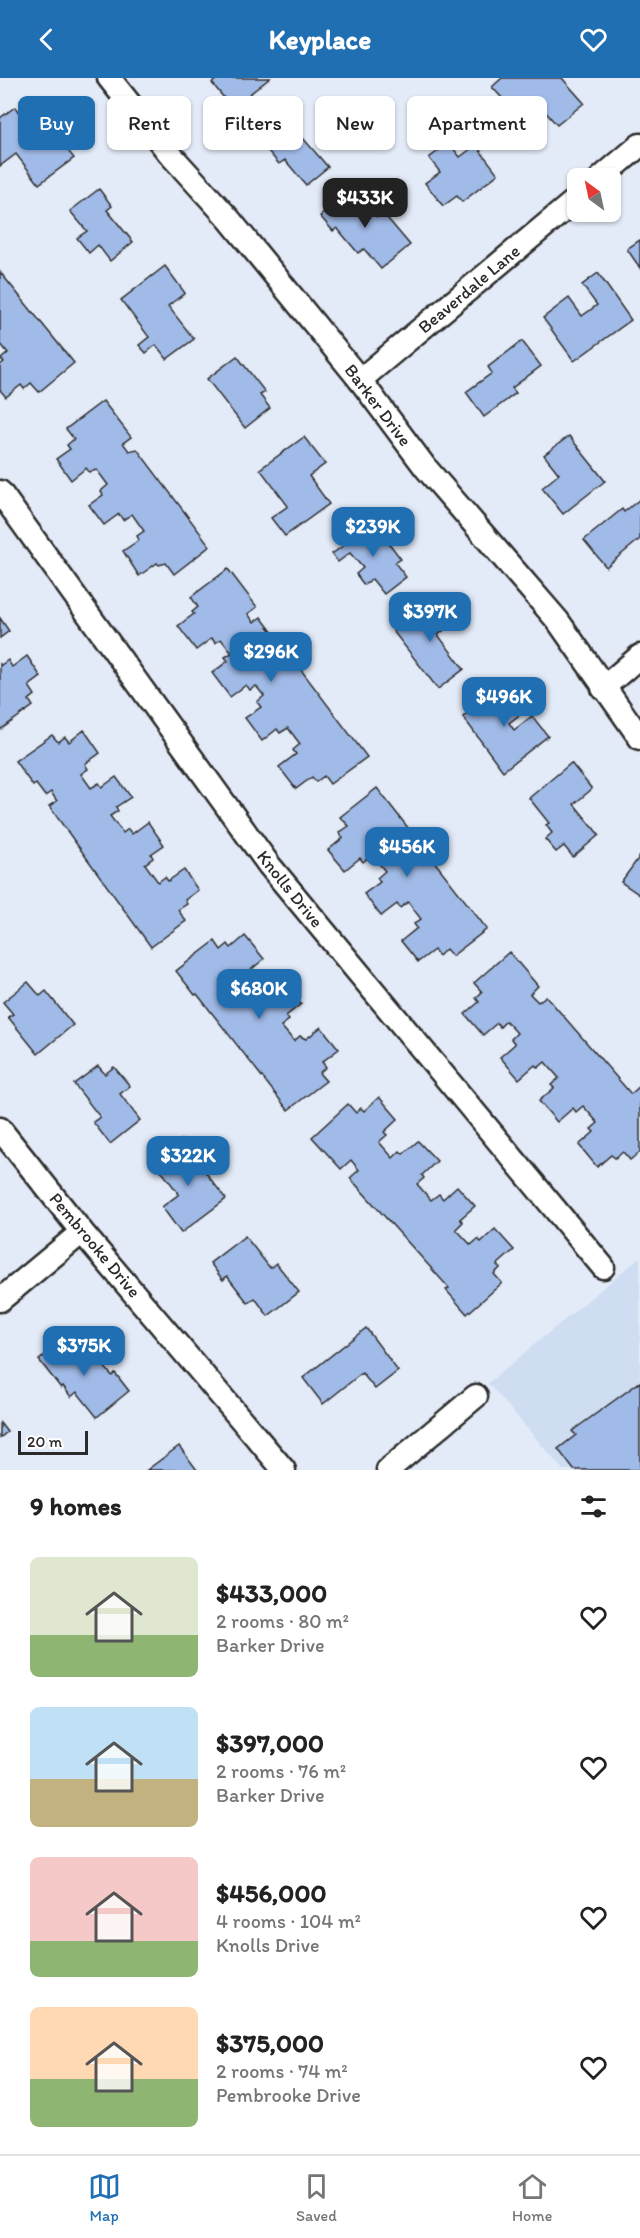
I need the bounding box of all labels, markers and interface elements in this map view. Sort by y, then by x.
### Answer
icon: back [30,23,63,56]
text: Keyplace [269,23,371,56]
icon: heart [577,23,610,56]
chip: Buy [18,96,95,150]
chip: Rent [107,96,191,150]
chip: Filters [203,96,303,150]
chip: New [315,96,395,150]
chip: Apartment [407,96,547,150]
north arrow [567,168,621,222]
map controls [567,168,621,222]
pin: $433K [323,178,407,229]
text: $433K [337,185,393,209]
street label: Beaverdale Lane [414,240,524,338]
street label: Barker Drive [340,359,416,451]
pin: $239K [331,507,415,558]
text: $239K [346,514,400,538]
pin: $397K [388,592,472,643]
text: $397K [403,599,457,623]
pin: $296K [229,632,313,683]
text: $296K [244,639,298,663]
pin: $496K [462,677,546,728]
text: $496K [476,684,532,708]
pin: $456K [365,827,449,878]
text: $456K [379,834,435,858]
street label: Knolls Drive [252,846,328,932]
pin: $680K [217,969,301,1020]
text: $680K [231,976,287,1000]
pin: $322K [146,1136,230,1187]
text: $322K [161,1143,215,1167]
street label: Pembrooke Drive [45,1188,145,1302]
pin: $375K [42,1326,126,1377]
text: $375K [57,1333,111,1357]
scale bar [18,1428,88,1456]
text: 20 m [27,1432,62,1451]
text: 9 homes [30,1490,122,1522]
icon: filters [577,1490,610,1523]
text: $433,000 [216,1577,327,1609]
icon: home [78,1581,150,1653]
icon: heart [577,1601,610,1634]
text: 2 rooms · 80 m² [216,1609,349,1633]
text: Barker Drive [216,1633,324,1657]
text: $397,000 [216,1727,324,1759]
icon: home [78,1731,150,1803]
icon: heart [577,1751,610,1784]
text: 2 rooms · 76 m² [216,1759,346,1783]
text: Barker Drive [216,1783,324,1807]
text: $456,000 [216,1877,326,1909]
icon: home [78,1881,150,1953]
icon: heart [577,1901,610,1934]
text: 4 rooms · 104 m² [216,1909,361,1933]
text: Knolls Drive [216,1933,319,1957]
text: $375,000 [216,2027,324,2059]
icon: home [78,2031,150,2103]
icon: heart [577,2051,610,2084]
text: 2 rooms · 74 m² [216,2059,348,2083]
text: Pembrooke Drive [216,2083,361,2107]
tab: Map [88,2170,121,2225]
tab: Saved [296,2170,337,2225]
tab: Home [512,2170,552,2225]

